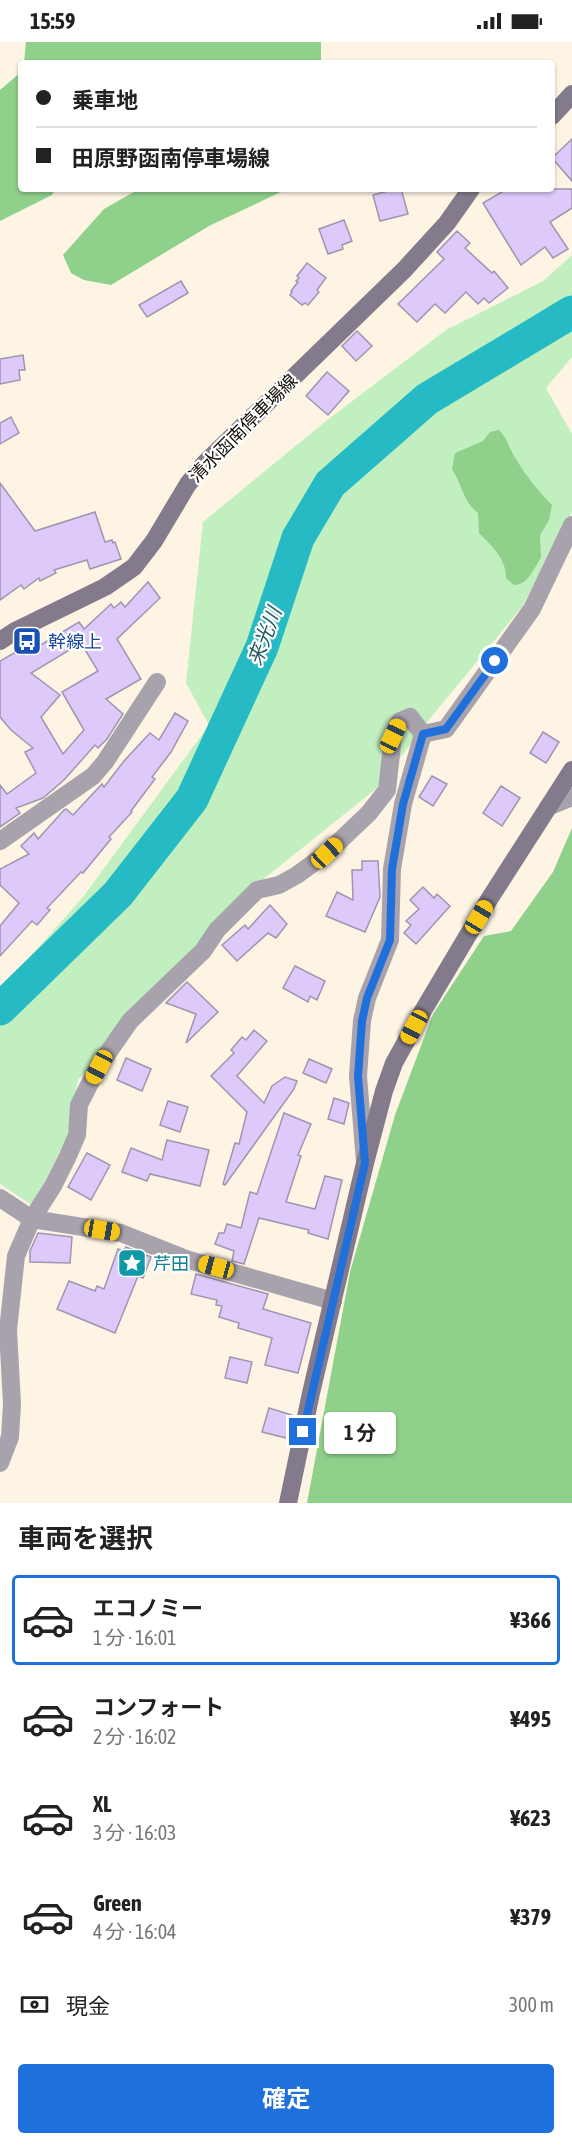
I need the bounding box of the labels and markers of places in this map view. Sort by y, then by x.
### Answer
bus stop icon: 幹線上 [11,625,43,657]
place label: 幹線上 [48,631,102,652]
place icon: 芹田 [116,1247,148,1279]
place label: 芹田 [153,1253,189,1274]

